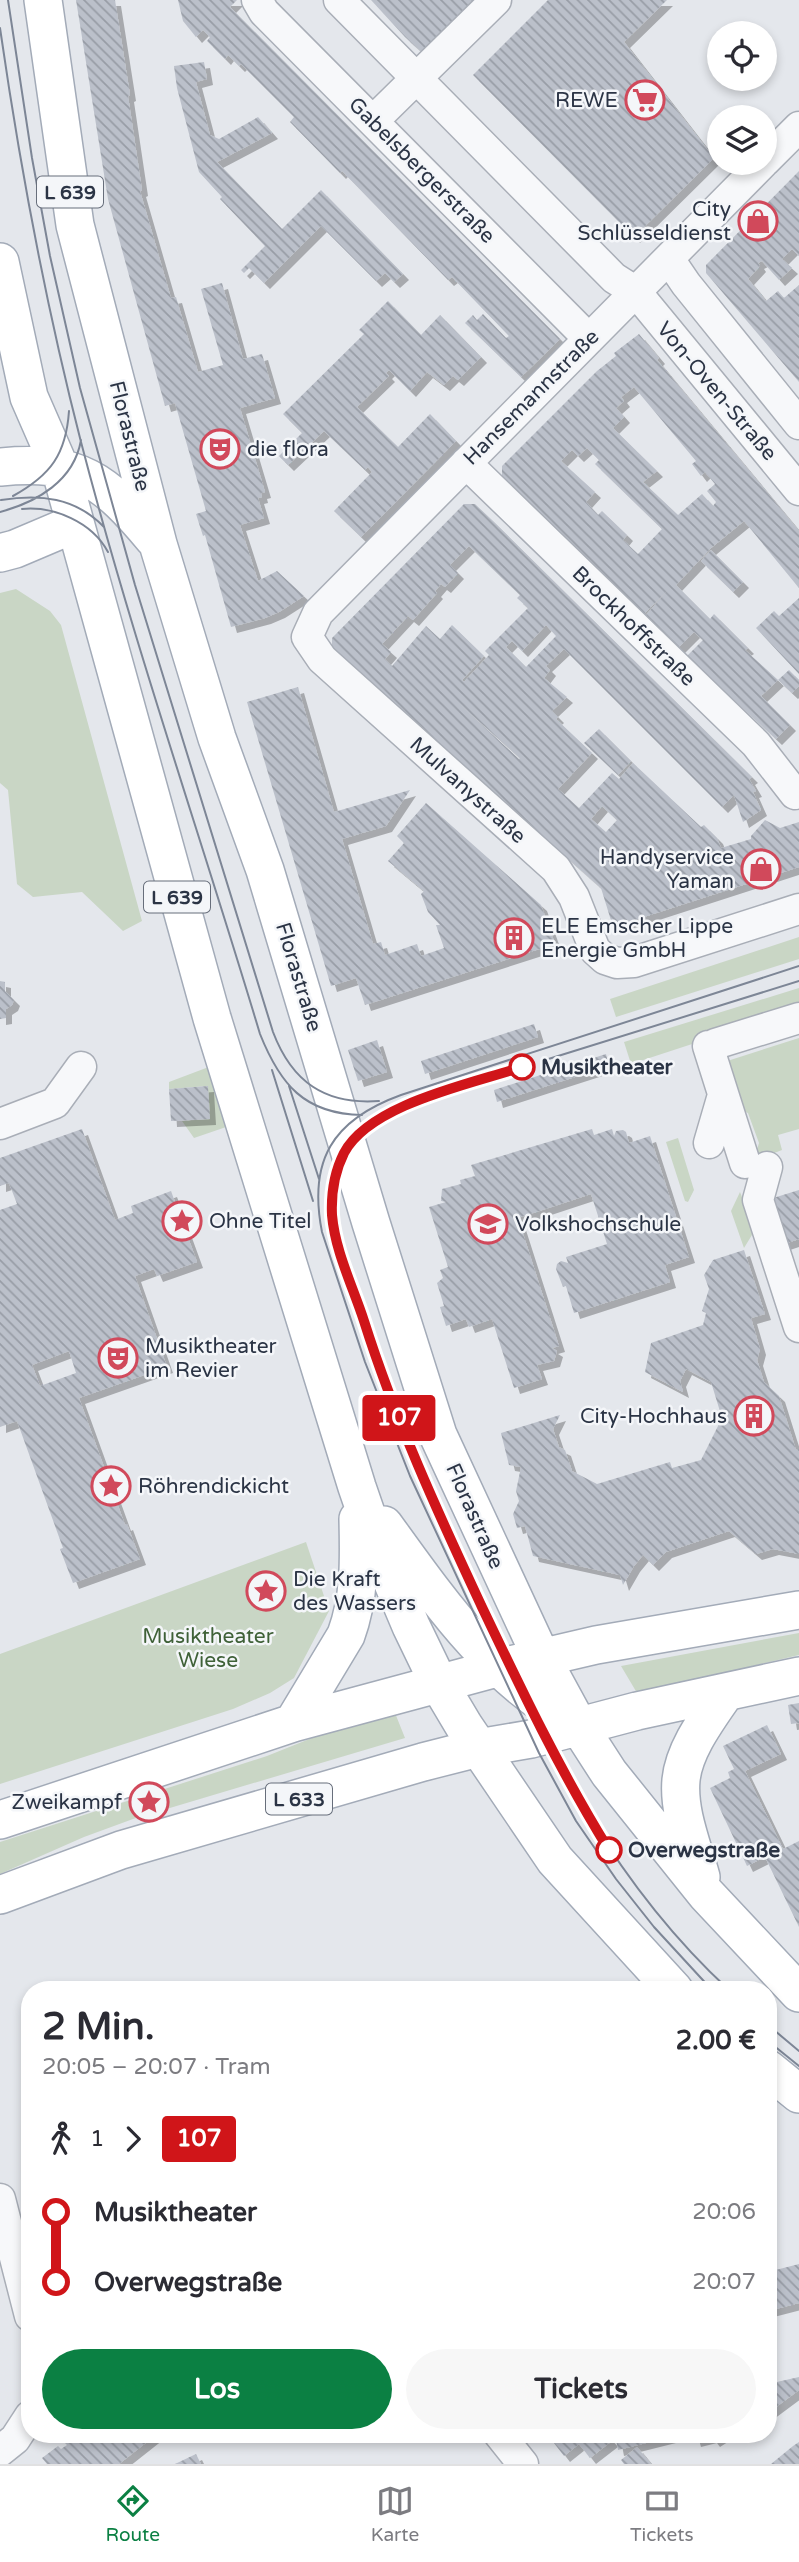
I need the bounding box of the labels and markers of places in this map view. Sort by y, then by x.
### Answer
supermarket icon: REWE [624,79,666,121]
place label: REWE [555,88,618,113]
place label: City Schlüsseldienst [578,197,731,246]
shop icon: City Schlüsseldienst [737,200,779,242]
theatre icon: die flora [199,428,241,470]
place label: die flora [247,437,329,462]
place label: Handyservice Yaman [600,845,734,894]
shop icon: Handyservice Yaman [740,848,782,890]
place label: ELE Emscher Lippe Energie GmbH [541,914,733,963]
building icon: ELE Emscher Lippe Energie GmbH [493,917,535,959]
marker: Musiktheater [509,1054,535,1080]
place label: Musiktheater [541,1055,674,1080]
place icon: Ohne Titel [161,1200,203,1242]
school or university icon: Volkshochschule [467,1203,509,1245]
place label: Ohne Titel [209,1209,312,1234]
place label: Volkshochschule [515,1212,681,1237]
place label: Musiktheater im Revier [145,1334,277,1383]
theatre icon: Musiktheater im Revier [97,1337,139,1379]
building icon: City-Hochhaus [733,1395,775,1437]
place label: City-Hochhaus [580,1404,727,1429]
place icon: Röhrendickicht [90,1465,132,1507]
place label: Röhrendickicht [138,1474,289,1499]
place label: Die Kraft des Wassers [293,1567,416,1616]
place icon: Die Kraft des Wassers [245,1570,287,1612]
place icon: Zweikampf [128,1781,170,1823]
place label: Zweikampf [12,1790,122,1815]
marker: Overwegstraße [596,1837,622,1863]
place label: Overwegstraße [628,1838,780,1863]

